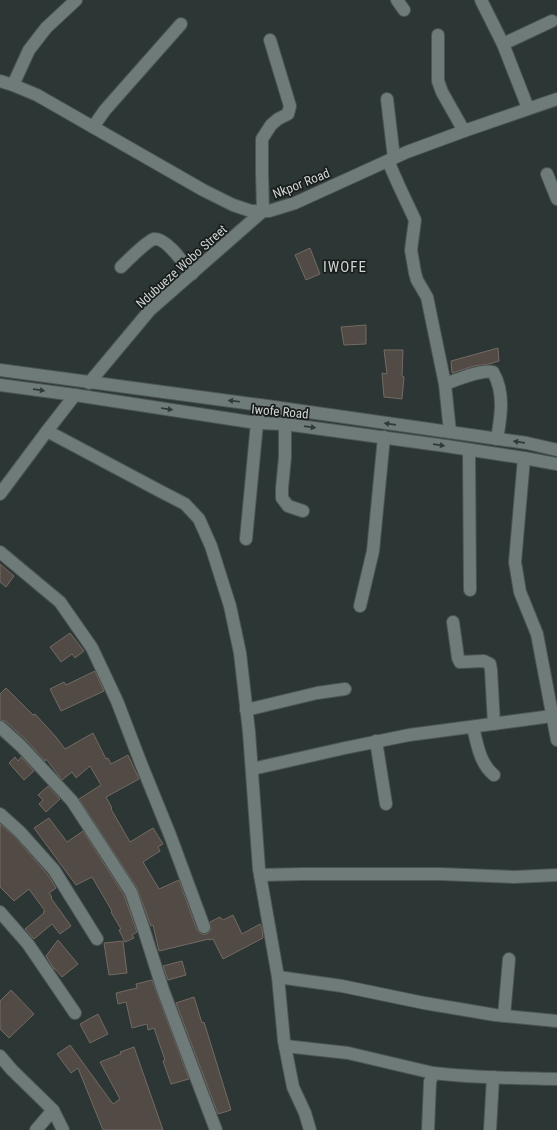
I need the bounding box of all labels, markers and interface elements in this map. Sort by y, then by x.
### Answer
street label: Nkpor Road [271,165,332,202]
street label: Ndubueze Wobo Street [133,222,230,311]
district label: IWOFE [323,258,367,276]
one-way arrow [33,387,45,393]
one-way arrow [228,398,240,404]
street label: Iwofe Road [251,402,309,421]
one-way arrow [161,407,173,413]
one-way arrow [384,421,396,427]
one-way arrow [304,424,316,430]
one-way arrow [513,439,525,445]
one-way arrow [433,442,445,448]

